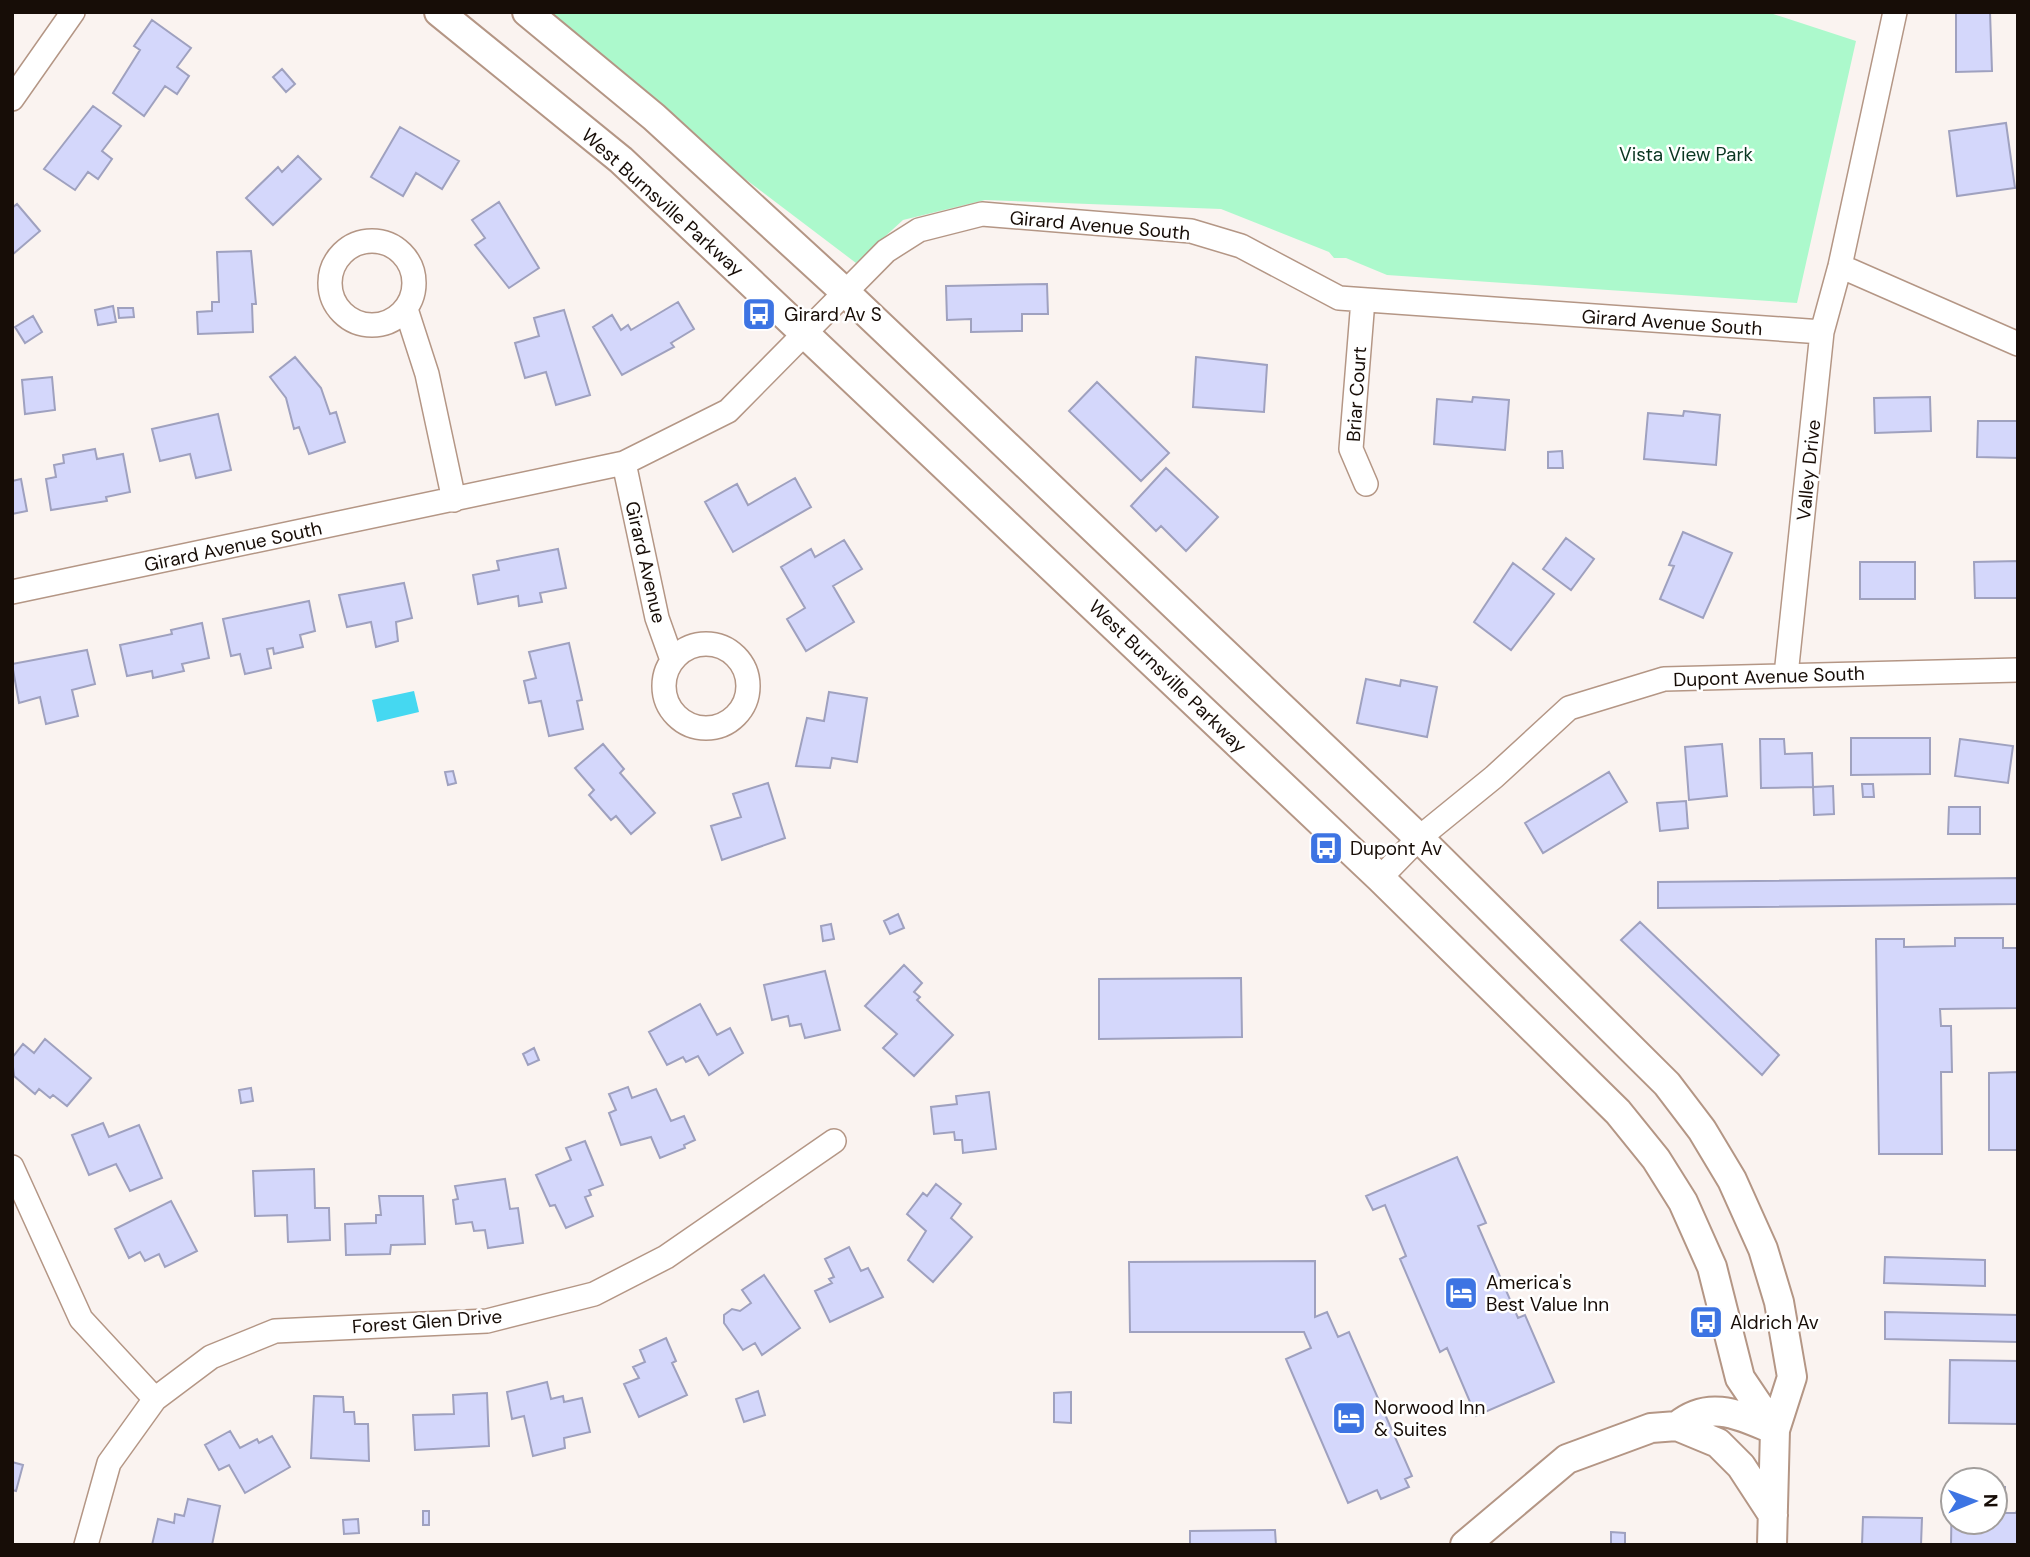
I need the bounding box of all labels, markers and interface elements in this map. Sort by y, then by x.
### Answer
street label: West Burnsville Parkway [576,123,750,282]
park label: Vista View Park [1619,142,1753,167]
street label: Girard Avenue South [1009,205,1191,246]
bus stop icon: Girard Av S [740,295,778,333]
place label: Girard Av S [784,302,882,327]
street label: Girard Avenue South [1581,304,1763,341]
street label: Briar Court [1341,345,1372,443]
street label: Valley Drive [1791,418,1826,522]
street label: Girard Avenue [619,499,672,626]
street label: Girard Avenue South [142,515,324,578]
street label: West Burnsville Parkway [1083,594,1252,759]
street label: Dupont Avenue South [1673,661,1865,692]
bus stop icon: Dupont Av [1307,829,1345,867]
place label: Dupont Av [1350,836,1442,861]
place label: America's Best Value Inn [1486,1270,1609,1317]
hotel icon: America's Best Value Inn [1442,1274,1480,1312]
bus stop icon: Aldrich Av [1687,1303,1725,1341]
street label: Forest Glen Drive [351,1304,503,1339]
place label: Aldrich Av [1730,1310,1819,1335]
place label: Norwood Inn & Suites [1374,1395,1485,1442]
hotel icon: Norwood Inn & Suites [1330,1399,1368,1437]
north arrow [1939,1466,2009,1536]
text: N [1978,1494,2003,1508]

